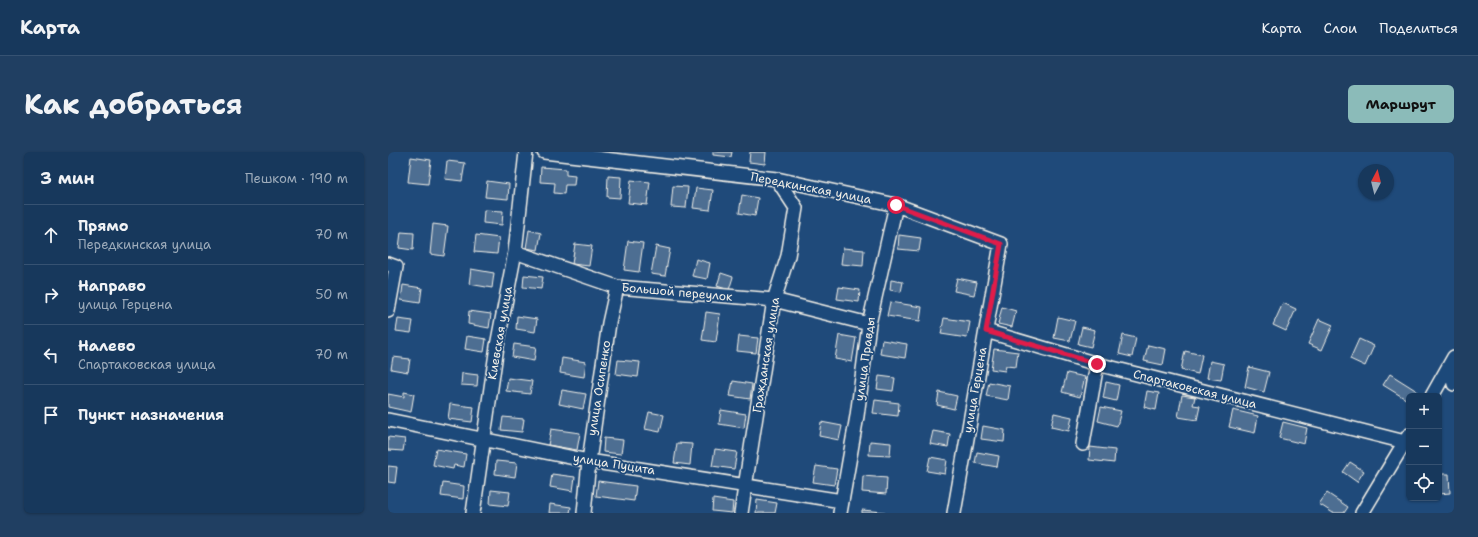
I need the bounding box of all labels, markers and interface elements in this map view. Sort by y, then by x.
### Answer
text: Карта [20,15,80,40]
text: Карта [1261,19,1302,37]
text: Слои [1324,19,1357,37]
text: Поделиться [1379,19,1458,37]
text: Как добраться [24,85,243,123]
button: Маршрут [1348,85,1454,123]
north arrow [1358,164,1394,200]
text: 3 мин [40,167,95,189]
street label: Передкинская улица [749,168,873,208]
text: Пешком · 190 m [245,170,348,187]
route start [887,196,905,214]
text: Прямо [78,216,128,236]
icon: ahead [40,224,62,246]
text: 70 m [314,226,348,243]
text: Передкинская улица [78,236,211,253]
text: Направо [78,276,146,296]
street label: Большой переулок [621,279,734,305]
icon: right [40,284,62,306]
street label: Киевская улица [484,285,516,381]
text: 50 m [315,286,348,303]
street label: Гражданская улица [749,295,783,414]
text: улица Герцена [78,296,172,313]
street label: улица Правды [851,316,879,402]
text: Налево [78,336,136,356]
street label: улица Осипенко [584,339,614,437]
icon: left [40,344,62,366]
street label: улица Герцена [960,345,991,434]
text: 70 m [314,346,348,363]
route end [1088,355,1106,373]
text: Спартаковская улица [78,356,216,373]
street label: Спартаковская улица [1131,366,1259,412]
map controls [1406,393,1442,501]
button: + [1406,393,1442,429]
icon: arrive [40,404,62,426]
text: Пункт назначения [78,405,224,425]
button: − [1406,429,1442,465]
street label: улица Пуцита [572,450,657,478]
button: locate [1406,465,1442,501]

